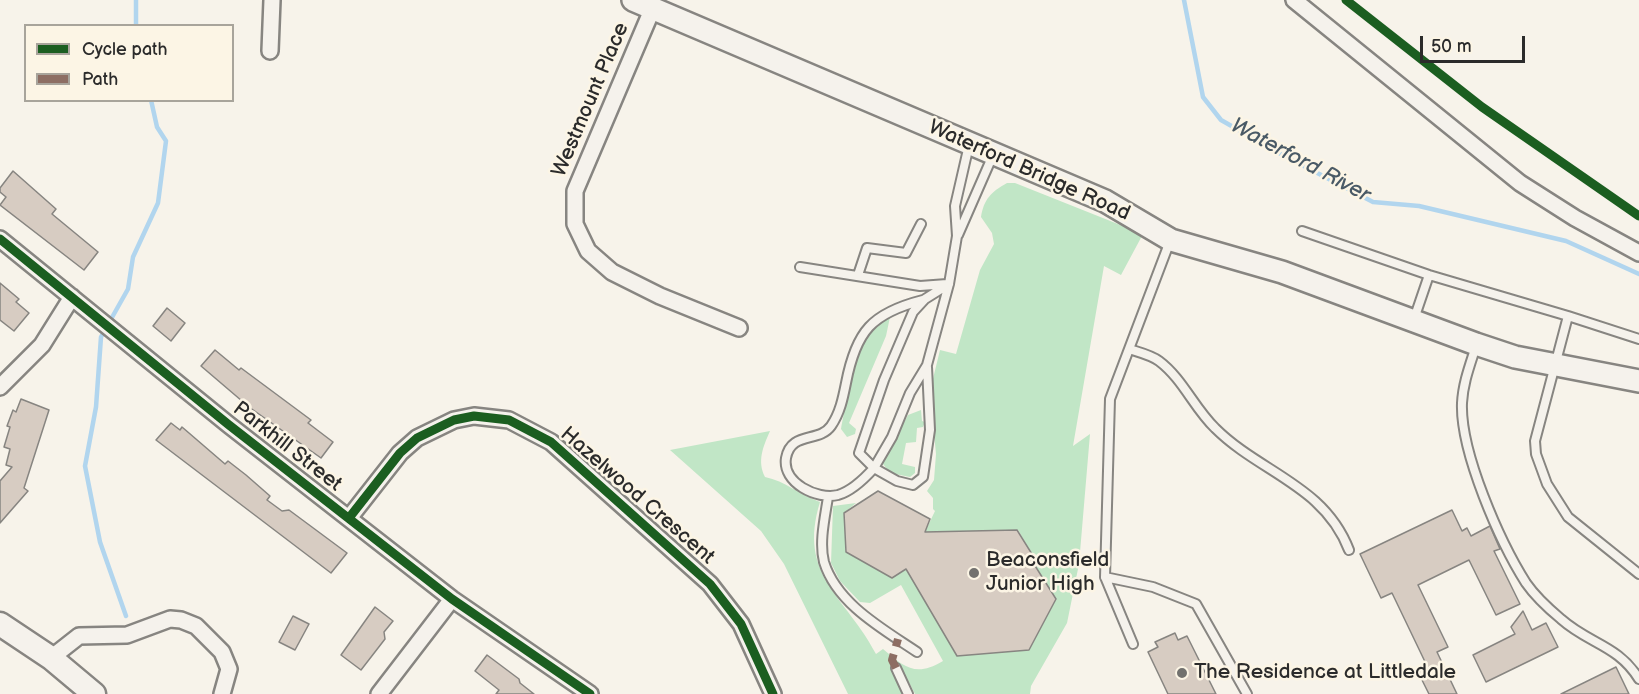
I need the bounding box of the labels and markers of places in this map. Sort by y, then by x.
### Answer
place label: Beaconsfield Junior High [986,548,1109,598]
marker: Beaconsfield Junior High [967,566,981,580]
place label: The Residence at Littledale [1194,660,1456,686]
marker: The Residence at Littledale [1175,666,1189,680]

